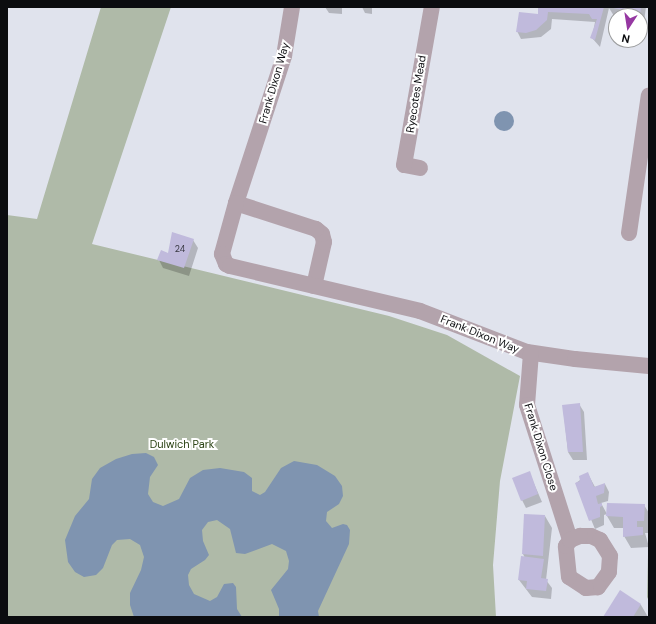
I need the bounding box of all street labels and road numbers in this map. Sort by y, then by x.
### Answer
street label: Frank Dixon Way [256,41,292,125]
street label: Ryecotes Mead [403,54,429,134]
street label: Frank Dixon Way [439,312,521,356]
street label: Frank Dixon Close [521,402,561,492]

